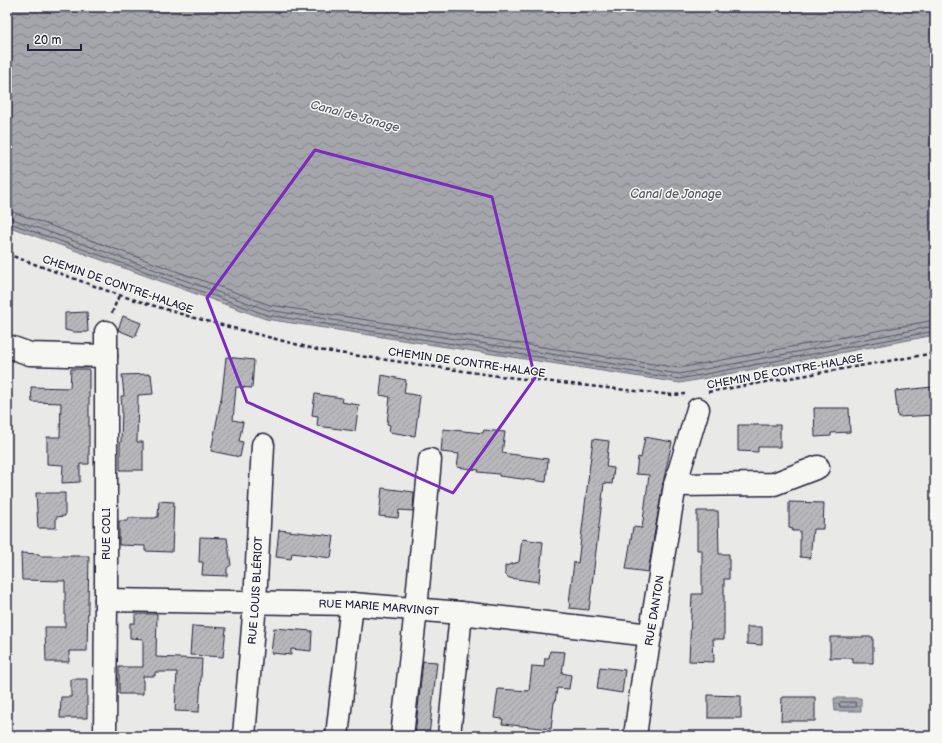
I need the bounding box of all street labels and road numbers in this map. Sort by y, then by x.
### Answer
street label: CHEMIN DE CONTRE-HALAGE [41,252,195,316]
street label: CHEMIN DE CONTRE-HALAGE [387,345,546,380]
street label: CHEMIN DE CONTRE-HALAGE [706,351,864,392]
street label: RUE COLI [100,507,113,560]
street label: RUE LOUIS BLÉRIOT [246,536,265,645]
street label: RUE DANTON [642,574,667,647]
street label: RUE MARIE MARVINGT [318,597,440,618]

